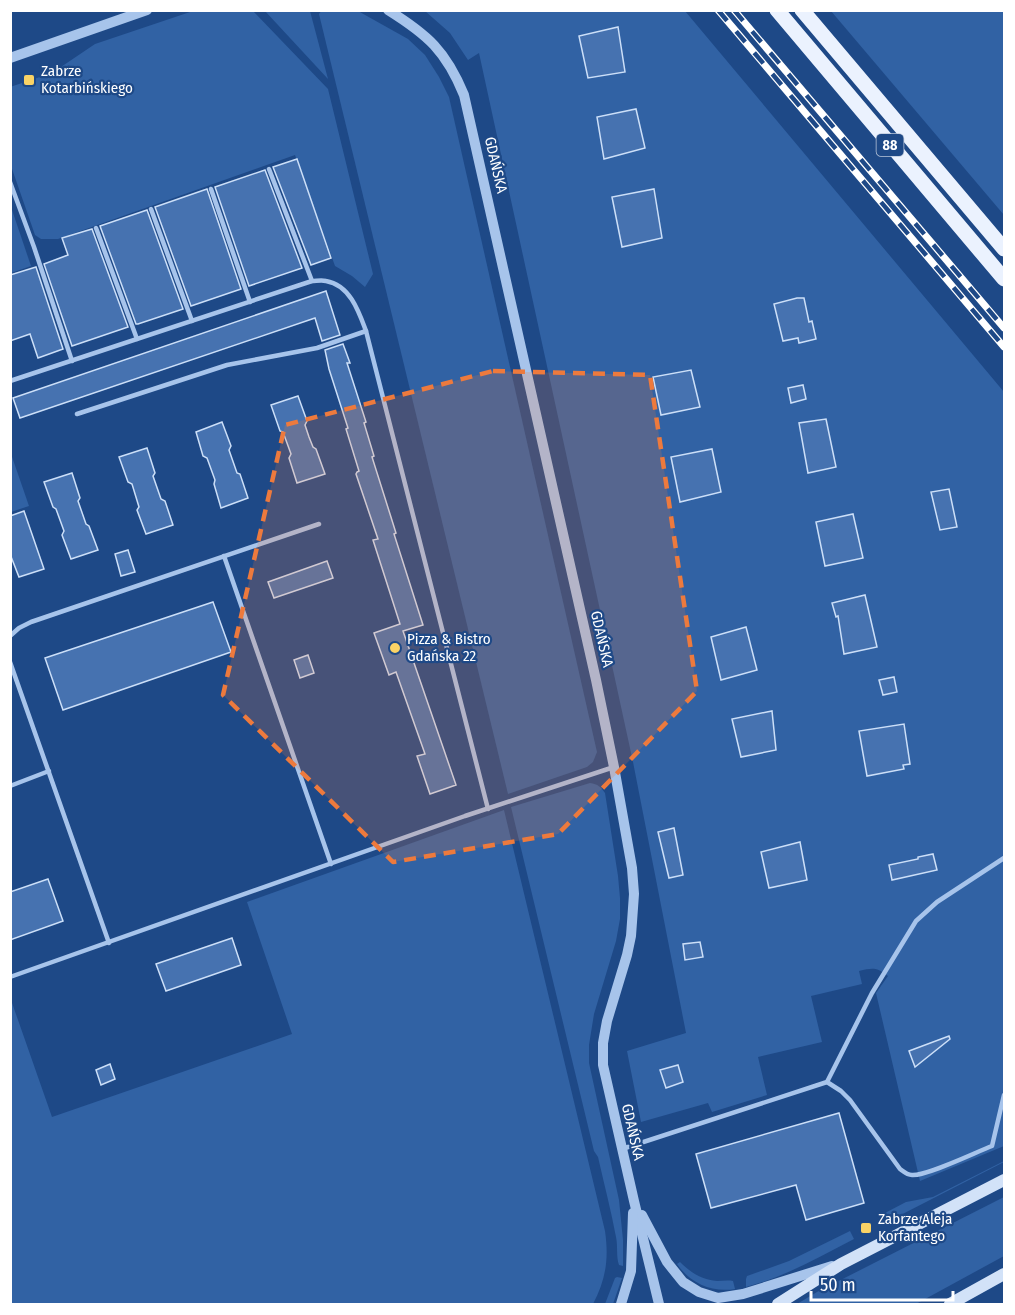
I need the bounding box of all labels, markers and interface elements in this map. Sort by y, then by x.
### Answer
place label: Zabrze Kotarbińskiego [41,62,133,97]
marker: Zabrze Kotarbińskiego [22,73,36,87]
road number: 88 [876,134,904,156]
street label: GDAŃSKA [481,135,511,195]
street label: GDAŃSKA [587,609,617,669]
place label: Pizza & Bistro Gdańska 22 [407,630,491,665]
marker: Pizza & Bistro Gdańska 22 [388,641,402,655]
street label: GDAŃSKA [618,1102,648,1162]
place label: Zabrze Aleja Korfantego [878,1210,952,1245]
marker: Zabrze Aleja Korfantego [859,1221,873,1235]
scale bar [811,1264,954,1302]
text: 50 m [820,1274,856,1296]

